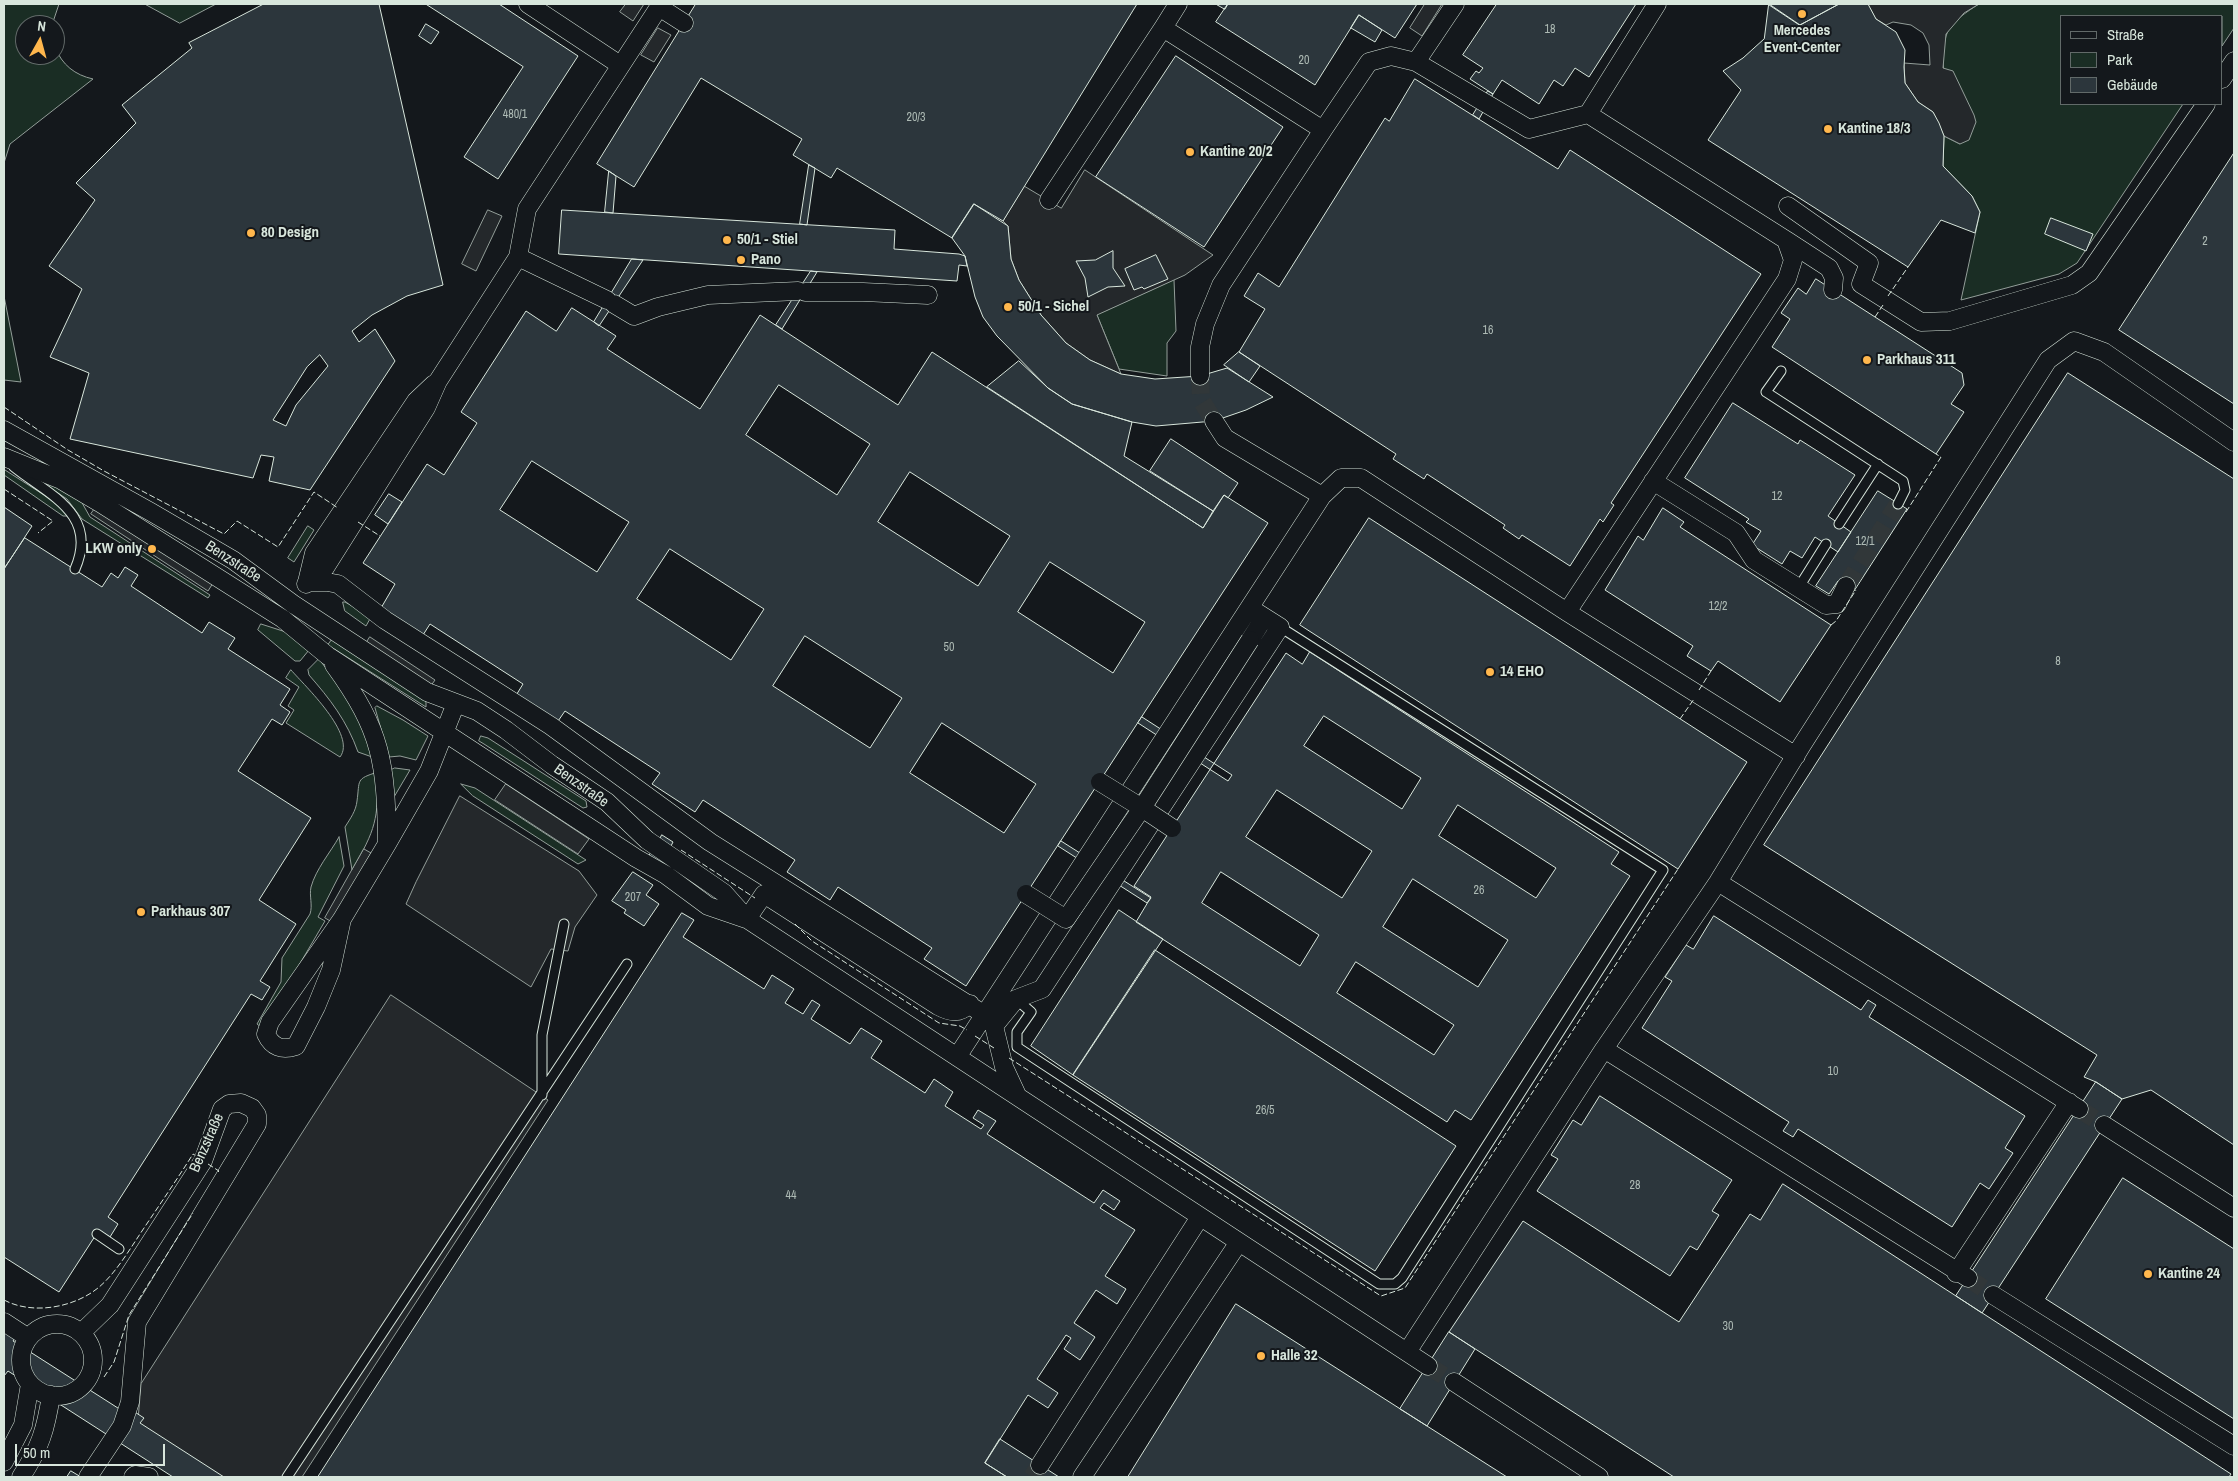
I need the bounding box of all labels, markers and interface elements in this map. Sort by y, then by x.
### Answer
marker: Mercedes Event-Center [1796,8,1808,20]
north arrow [15,15,65,65]
legend [2060,15,2223,105]
text: N [36,17,47,36]
place label: Mercedes Event-Center [1764,22,1840,57]
house number: 18 [1545,23,1555,37]
text: Straße [2107,24,2144,45]
text: Park [2107,49,2132,70]
house number: 20 [1299,54,1309,68]
text: Gebäude [2107,74,2158,95]
house number: 480/1 [503,108,527,122]
house number: 20/3 [906,111,926,125]
place label: Kantine 18/3 [1838,120,1910,138]
marker: Kantine 18/3 [1822,123,1834,135]
place label: Kantine 20/2 [1200,143,1272,161]
marker: Kantine 20/2 [1184,146,1196,158]
place label: 80 Design [261,224,319,242]
marker: 80 Design [245,227,257,239]
place label: 50/1 - Stiel [737,231,798,249]
marker: 50/1 - Stiel [721,234,733,246]
house number: 2 [2202,235,2208,249]
place label: Pano [751,251,781,269]
marker: Pano [735,254,747,266]
place label: 50/1 - Sichel [1018,298,1089,316]
marker: 50/1 - Sichel [1002,301,1014,313]
house number: 16 [1483,324,1493,338]
place label: Parkhaus 311 [1877,351,1956,369]
marker: Parkhaus 311 [1861,354,1873,366]
house number: 12 [1772,490,1782,504]
house number: 12/1 [1855,535,1875,549]
street label: Benzstraße [202,537,264,587]
place label: LKW only [85,540,142,558]
marker: LKW only [146,543,158,555]
house number: 12/2 [1708,600,1728,614]
house number: 50 [944,641,954,655]
house number: 8 [2055,655,2061,669]
place label: 14 EHO [1500,663,1544,681]
marker: 14 EHO [1484,666,1496,678]
street label: Benzstraße [550,761,612,811]
house number: 26 [1474,884,1484,898]
house number: 207 [625,891,641,905]
place label: Parkhaus 307 [151,903,230,921]
marker: Parkhaus 307 [135,906,147,918]
house number: 10 [1828,1065,1838,1079]
house number: 26/5 [1255,1104,1275,1118]
street label: Benzstraße [186,1111,228,1175]
house number: 28 [1630,1179,1640,1193]
house number: 44 [786,1189,796,1203]
place label: Kantine 24 [2158,1265,2220,1283]
marker: Kantine 24 [2142,1268,2154,1280]
house number: 30 [1723,1320,1733,1334]
place label: Halle 32 [1271,1347,1317,1365]
marker: Halle 32 [1255,1350,1267,1362]
scale bar [18,1434,168,1466]
text: 50 m [23,1442,50,1463]

